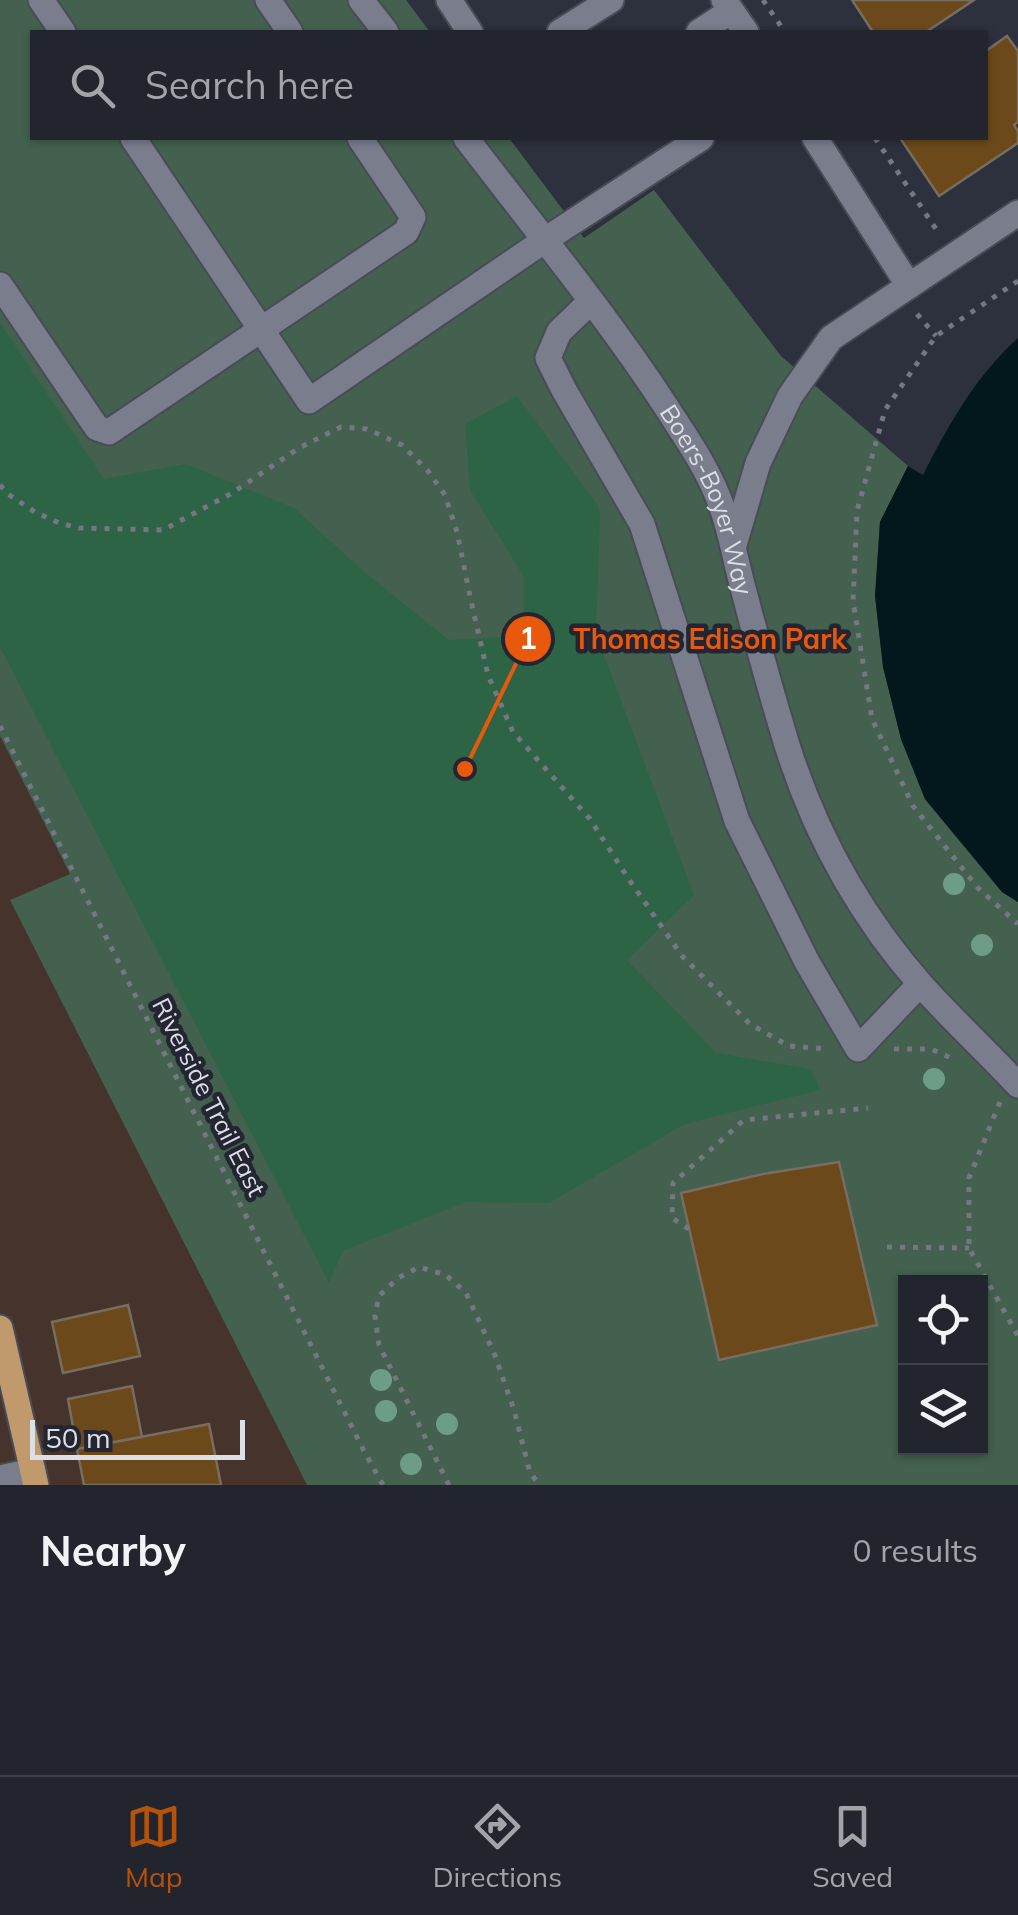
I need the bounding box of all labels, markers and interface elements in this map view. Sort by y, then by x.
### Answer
search box [30,30,988,140]
icon: search [65,58,120,113]
text: Search here [145,61,354,109]
street label: Boers-Boyer Way [654,398,760,598]
callout: Thomas Edison Park [503,610,867,668]
text: 1 [519,619,537,657]
text: Thomas Edison Park [573,621,847,656]
street label: Riverside Trail East [146,992,273,1201]
map controls [898,1275,988,1455]
button: locate [898,1275,988,1365]
button: layers [898,1365,988,1455]
scale bar [30,1415,245,1460]
text: 50 m [45,1420,111,1455]
text: Nearby [40,1524,186,1577]
text: 0 results [853,1530,978,1570]
tab: Map [125,1799,183,1894]
tab: Directions [433,1799,562,1894]
tab: Saved [812,1799,893,1894]

